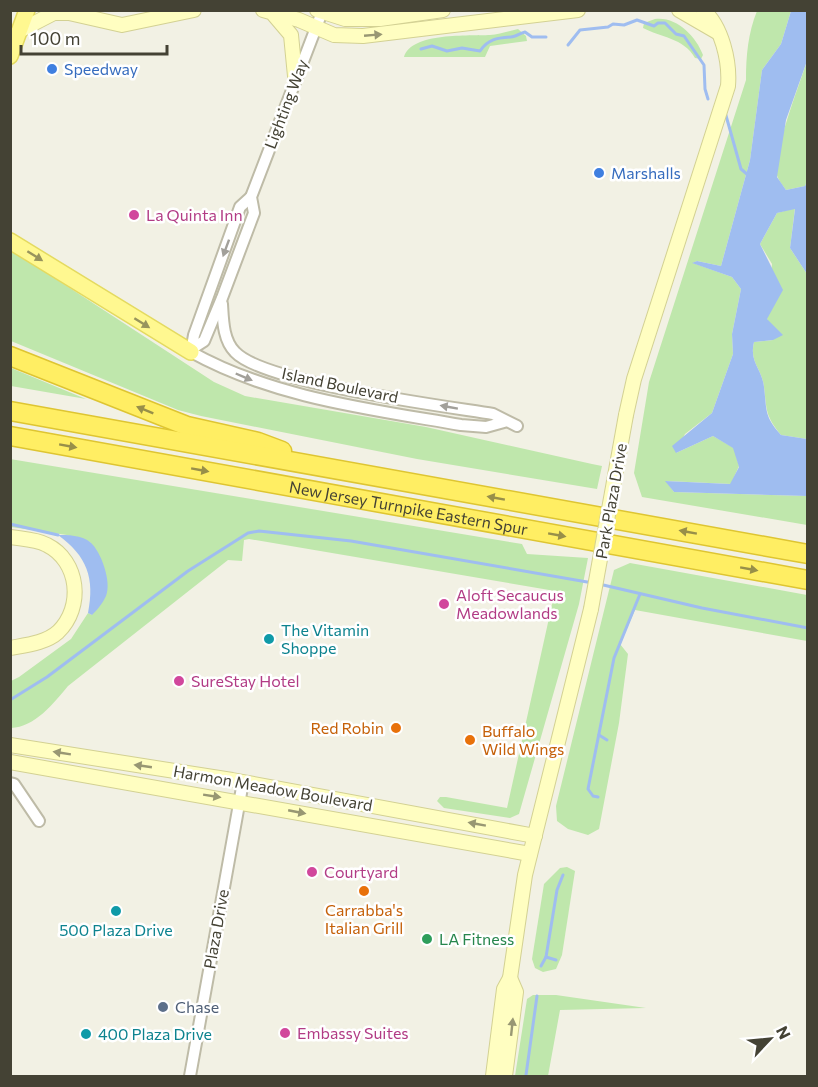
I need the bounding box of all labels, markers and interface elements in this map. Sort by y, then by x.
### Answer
scale bar [21,18,166,56]
text: 100 m [30,27,80,49]
one-way arrow [363,30,382,40]
street label: Lighting Way [260,56,311,151]
place label: Speedway [64,59,138,78]
marker: Speedway [45,62,59,76]
place label: Marshalls [611,163,681,182]
marker: Marshalls [592,166,606,180]
place label: La Quinta Inn [146,205,243,224]
marker: La Quinta Inn [127,208,141,222]
one-way arrow [220,239,230,257]
one-way arrow [27,251,43,262]
one-way arrow [134,317,150,328]
street label: Island Boulevard [280,363,400,406]
one-way arrow [236,372,254,382]
one-way arrow [439,402,458,411]
one-way arrow [136,405,154,415]
one-way arrow [59,442,78,451]
street label: Park Plaza Drive [591,442,630,560]
one-way arrow [191,466,210,475]
street label: New Jersey Turnpike Eastern Spur [288,477,530,538]
one-way arrow [486,493,505,502]
one-way arrow [678,527,697,536]
one-way arrow [548,531,567,540]
one-way arrow [740,565,759,574]
place label: Aloft Secaucus Meadowlands [456,585,564,622]
marker: Aloft Secaucus Meadowlands [437,597,451,611]
place label: The Vitamin Shoppe [281,620,369,657]
marker: The Vitamin Shoppe [262,632,276,646]
place label: SureStay Hotel [191,671,300,690]
marker: SureStay Hotel [172,674,186,688]
place label: Red Robin [311,718,384,737]
marker: Red Robin [389,721,403,735]
place label: Buffalo Wild Wings [482,721,564,758]
marker: Buffalo Wild Wings [463,733,477,747]
one-way arrow [53,748,72,757]
one-way arrow [134,761,153,770]
street label: Harmon Meadow Boulevard [172,761,374,814]
one-way arrow [203,791,222,800]
one-way arrow [287,808,306,817]
one-way arrow [468,820,487,829]
place label: Courtyard [324,862,398,881]
marker: Courtyard [305,865,319,879]
marker: Carrabba's Italian Grill [357,884,371,898]
street label: Plaza Drive [199,888,232,970]
place label: Carrabba's Italian Grill [325,900,403,937]
marker: 500 Plaza Drive [109,904,123,918]
place label: 500 Plaza Drive [59,920,173,939]
place label: LA Fitness [439,929,514,948]
marker: LA Fitness [420,932,434,946]
place label: Chase [175,997,219,1016]
marker: Chase [156,1000,170,1014]
north arrow [740,1009,800,1069]
one-way arrow [507,1017,517,1036]
place label: Embassy Suites [297,1023,409,1042]
text: N [773,1023,795,1042]
place label: 400 Plaza Drive [98,1024,212,1043]
marker: Embassy Suites [278,1026,292,1040]
marker: 400 Plaza Drive [79,1027,93,1041]

